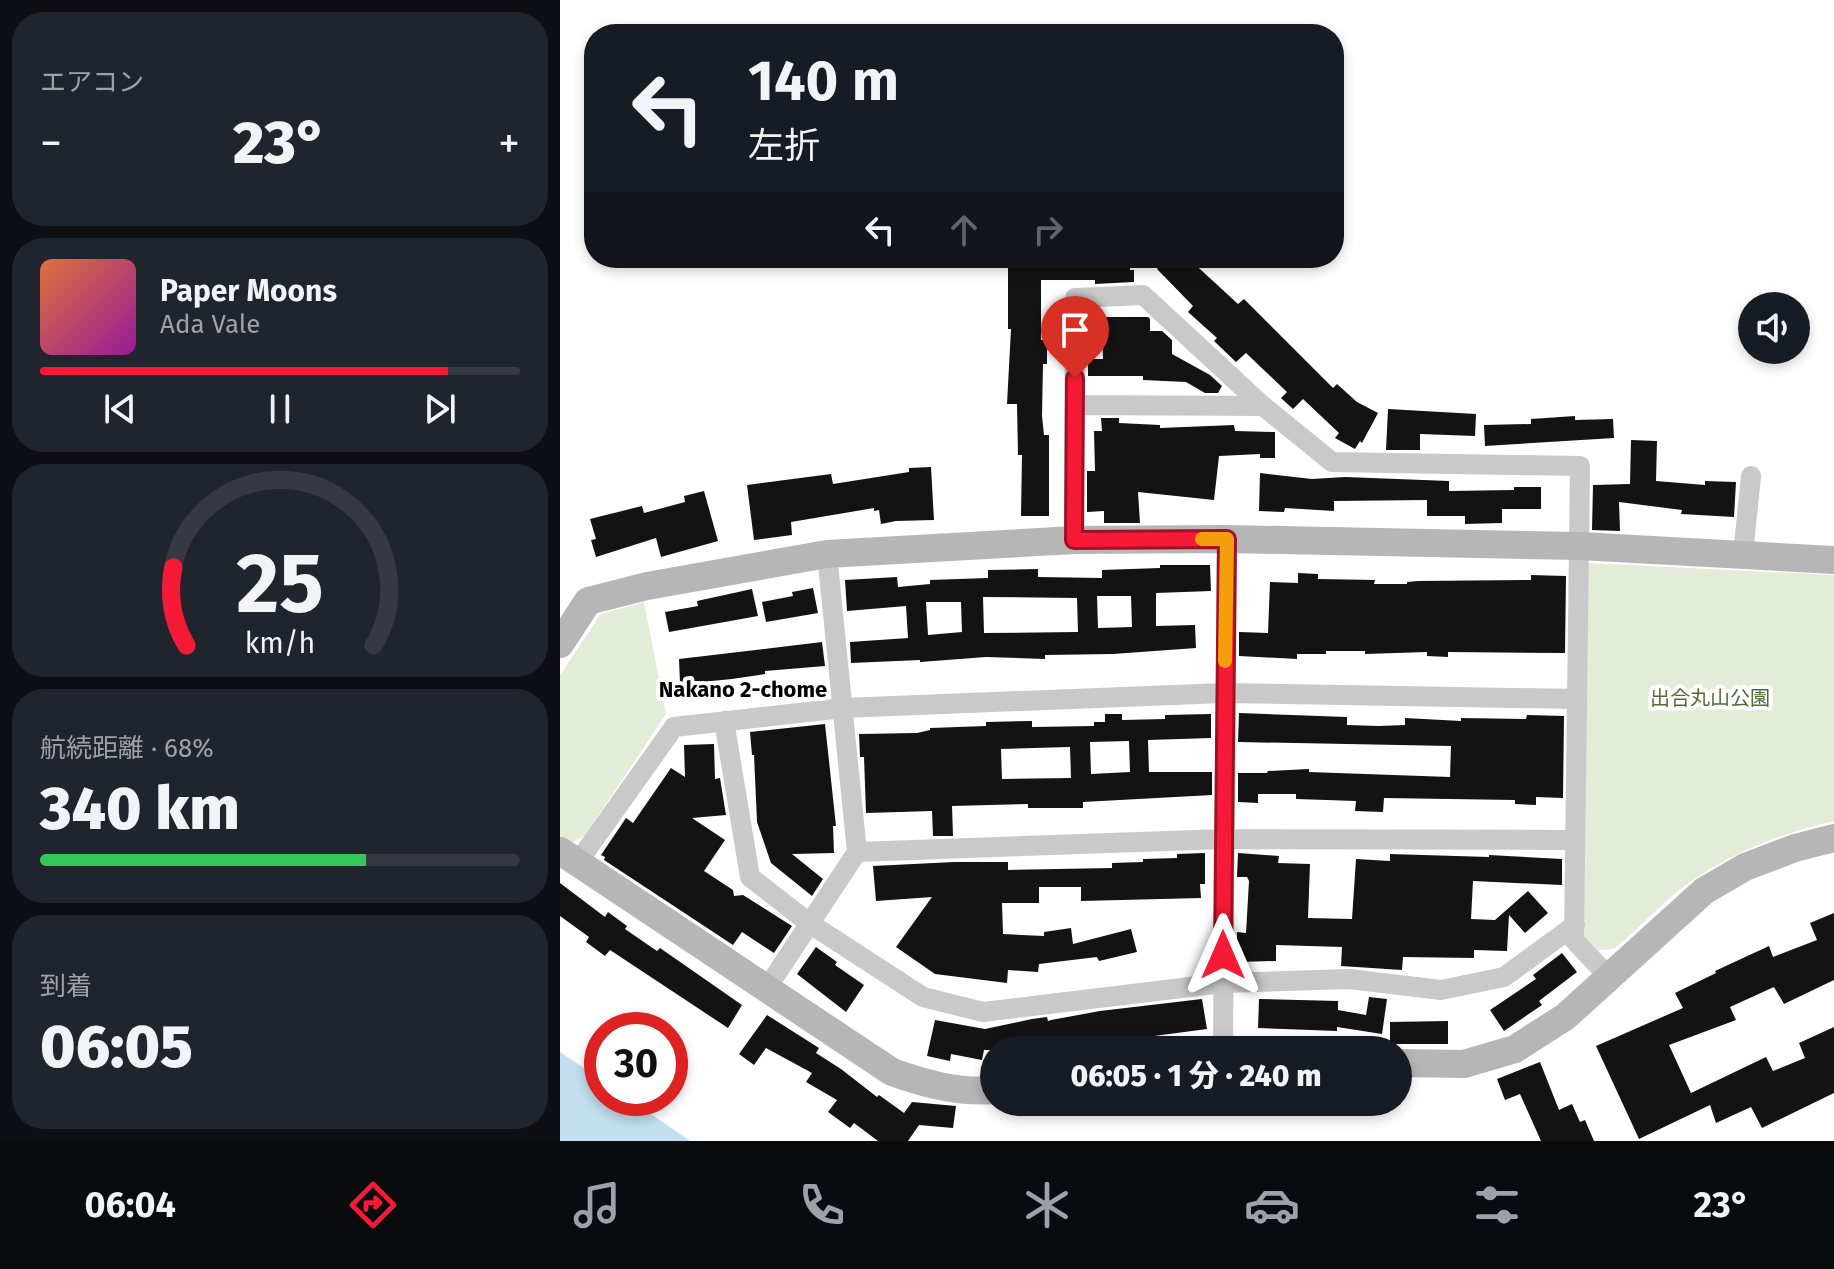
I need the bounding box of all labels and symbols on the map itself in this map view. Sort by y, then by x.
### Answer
pin [1041,296,1109,378]
district label: Nakano 2-chome [659,676,827,703]
park label: 出合丸山公園 [1650,686,1770,710]
position arrow [1181,913,1265,997]
speed limit sign: 30 [584,1012,688,1116]

